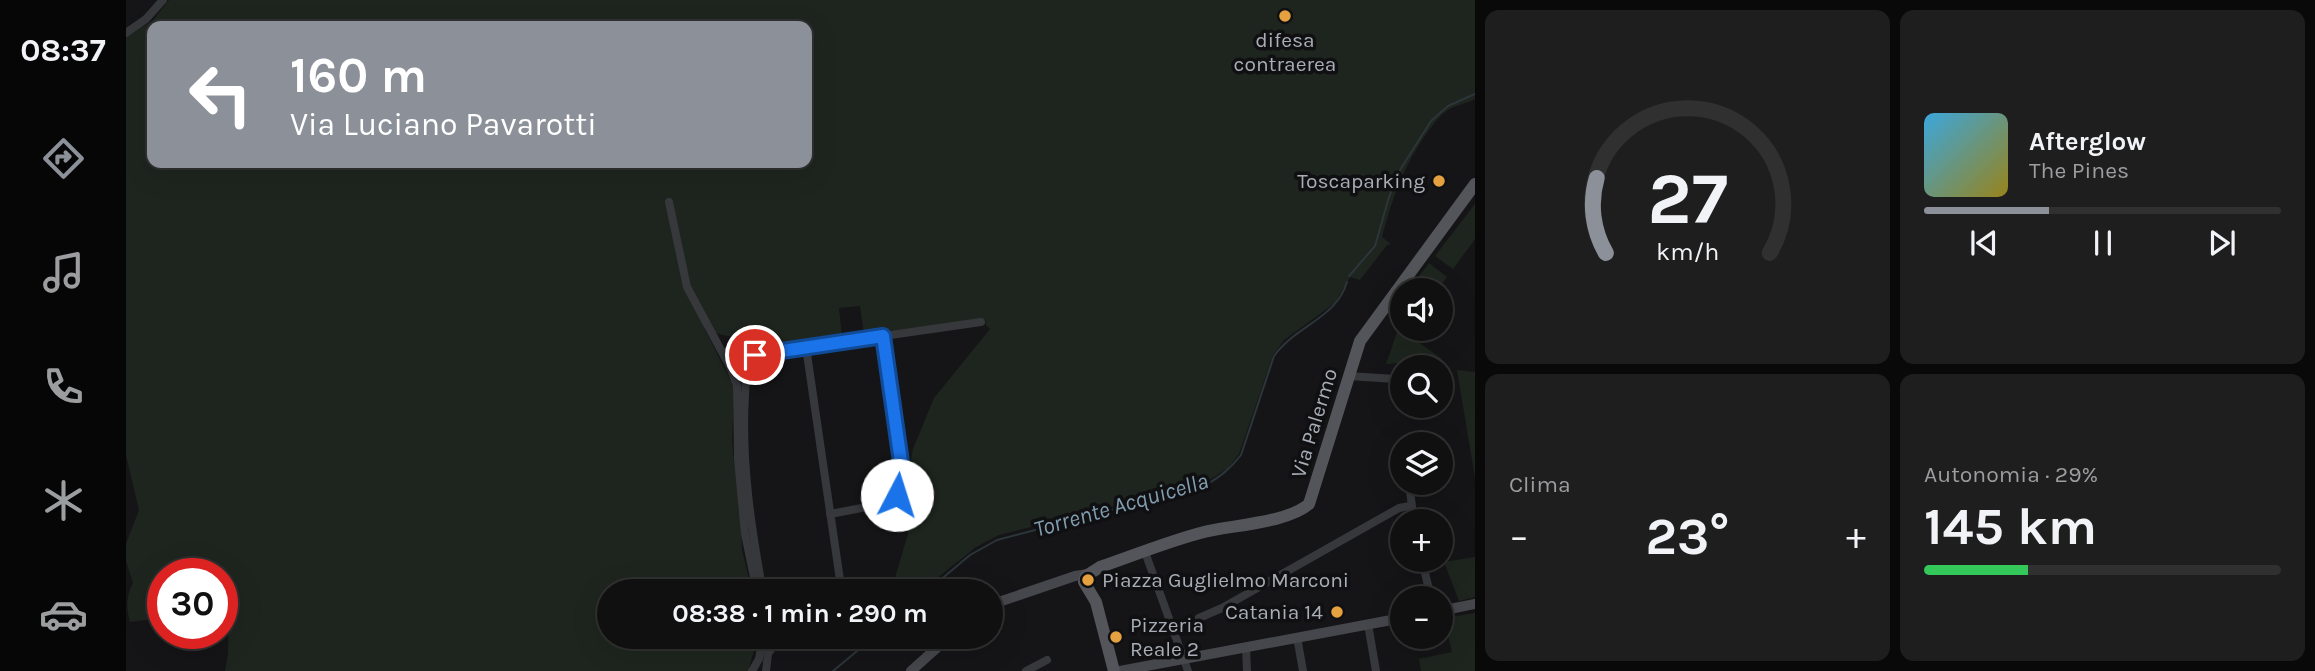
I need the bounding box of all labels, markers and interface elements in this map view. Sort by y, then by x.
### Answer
marker: difesa contraerea [1277,8,1293,24]
place label: difesa contraerea [1234,28,1336,76]
text: 08:37 [20,32,106,69]
text: 160 m [290,47,427,104]
icon: left [175,49,266,140]
text: Via Luciano Pavarotti [290,106,597,143]
text: Afterglow [2029,126,2146,157]
icon: directions [39,134,88,183]
text: 27 [1647,157,1728,242]
text: The Pines [2029,157,2129,184]
place label: Toscaparking [1297,169,1425,193]
marker: Toscaparking [1431,173,1447,189]
icon: previous [1965,224,2003,262]
icon: pause [2084,224,2122,262]
icon: next [2203,224,2241,262]
text: km/h [1656,237,1719,266]
icon: music [39,248,88,297]
map controls [1390,278,1453,649]
button: sound [1390,278,1453,341]
pin [725,325,785,385]
icon: arrive [736,336,774,374]
button: search [1390,355,1453,418]
icon: phone [39,362,88,411]
street label: Via Palermo [1286,365,1342,481]
button: layers [1390,432,1453,495]
position arrow [860,458,934,532]
text: Autonomia · 29% [1924,461,2098,488]
water label: Torrente Acquicella [1031,467,1211,543]
text: Clima [1509,471,1571,498]
icon: climate [39,476,88,525]
text: 145 km [1924,496,2097,557]
text: 23° [1645,506,1730,567]
button: + [1390,509,1453,572]
text: − [1509,514,1529,559]
text: + [1846,514,1866,559]
speed limit sign: 30 [147,558,238,649]
place label: Piazza Guglielmo Marconi [1102,568,1349,592]
marker: Piazza Guglielmo Marconi [1080,572,1096,588]
button: − [1390,586,1453,649]
icon: car [39,590,88,639]
text: 08:38 · 1 min · 290 m [672,598,928,629]
place label: Catania 14 [1225,600,1323,624]
marker: Catania 14 [1329,604,1345,620]
place label: Pizzeria Reale 2 [1130,613,1204,661]
marker: Pizzeria Reale 2 [1108,629,1124,645]

